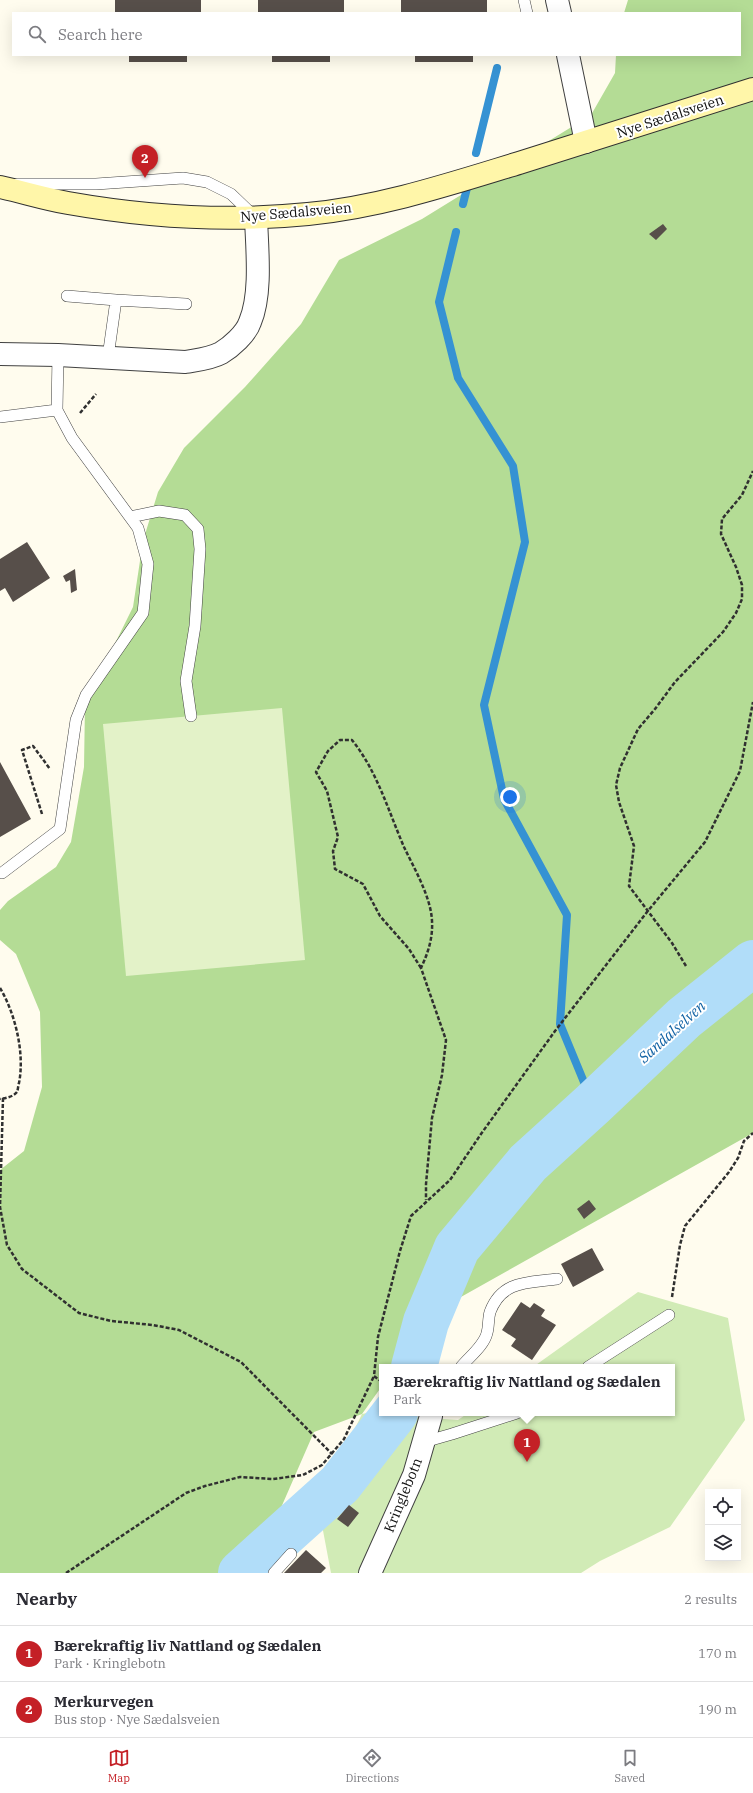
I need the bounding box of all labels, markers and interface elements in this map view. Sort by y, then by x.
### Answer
search box [12,12,741,56]
icon: search [26,23,48,45]
text: Search here [58,25,143,44]
street label: Nye Sædalsveien [614,90,726,142]
pin: 2 [132,145,158,178]
street label: Nye Sædalsveien [240,198,352,226]
your location [500,787,520,807]
water label: Sandalselven [633,996,710,1067]
popup [379,1364,675,1416]
text: Bærekraftig liv Nattland og Sædalen [393,1372,661,1391]
text: Park [393,1391,422,1408]
pin: 1 [514,1429,540,1462]
street label: Kringlebotn [380,1455,426,1535]
map controls [705,1489,741,1561]
button: locate [705,1489,741,1525]
button: layers [705,1525,741,1561]
text: Nearby [16,1588,77,1610]
text: 2 results [684,1591,737,1608]
text: Bærekraftig liv Nattland og Sædalen [54,1636,322,1655]
text: 1 [25,1645,33,1662]
text: 170 m [698,1645,737,1662]
text: Park · Kringlebotn [54,1655,166,1672]
text: Merkurvegen [54,1692,154,1711]
text: 2 [25,1701,33,1718]
text: 190 m [698,1701,737,1718]
text: Bus stop · Nye Sædalsveien [54,1711,220,1728]
tab: Map [108,1747,130,1785]
tab: Directions [345,1747,399,1785]
tab: Saved [614,1747,645,1785]

